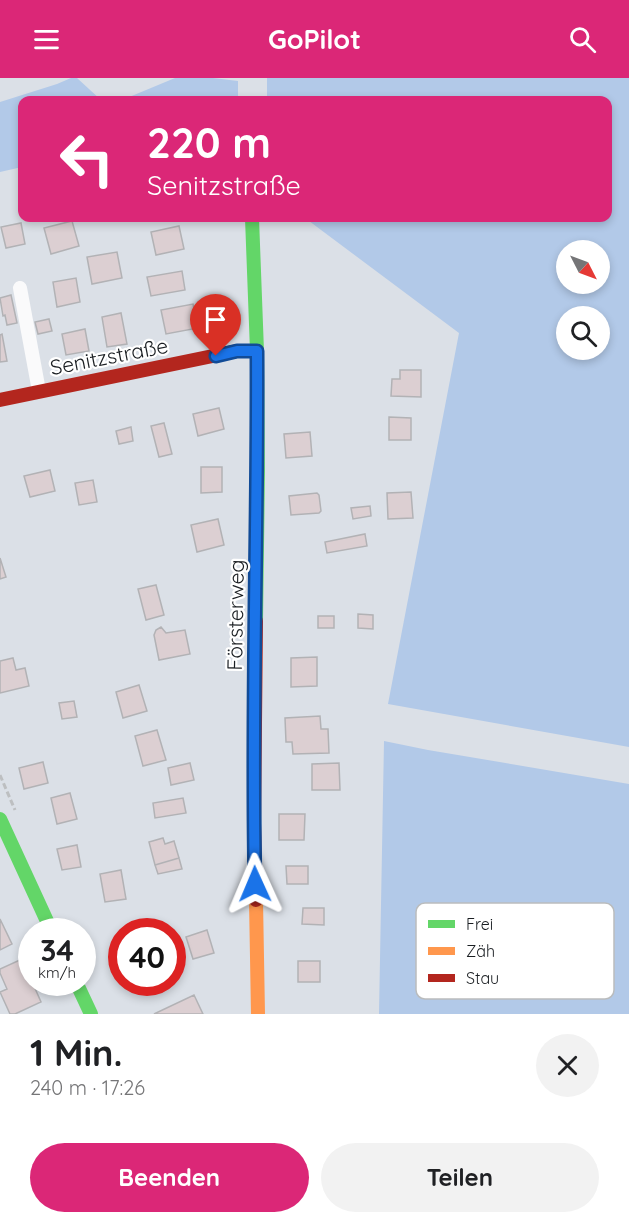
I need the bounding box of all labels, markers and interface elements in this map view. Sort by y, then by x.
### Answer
text: GoPilot [268,22,361,56]
icon: menu [30,23,63,56]
icon: search [566,23,599,56]
text: 220 m [147,116,271,169]
icon: left [48,120,126,198]
text: Senitzstraße [147,168,301,202]
north arrow [556,240,610,294]
map controls [556,240,610,360]
pin [190,294,241,356]
icon: arrive [199,303,232,336]
button: search [556,306,610,360]
street label: Senitzstraße [48,332,170,380]
street label: Försterweg [221,559,249,671]
position arrow [223,852,287,916]
legend [416,903,614,999]
text: Frei [466,914,493,934]
speed limit sign: 40 [108,918,186,996]
text: 34 [40,931,74,969]
text: Zäh [466,941,495,961]
text: km/h [38,963,76,982]
text: Stau [466,968,499,988]
text: 1 Min. [30,1030,122,1075]
button: close [536,1034,599,1097]
text: 240 m · 17:26 [30,1075,145,1100]
button: Beenden [30,1143,309,1212]
button: Teilen [321,1143,599,1212]

